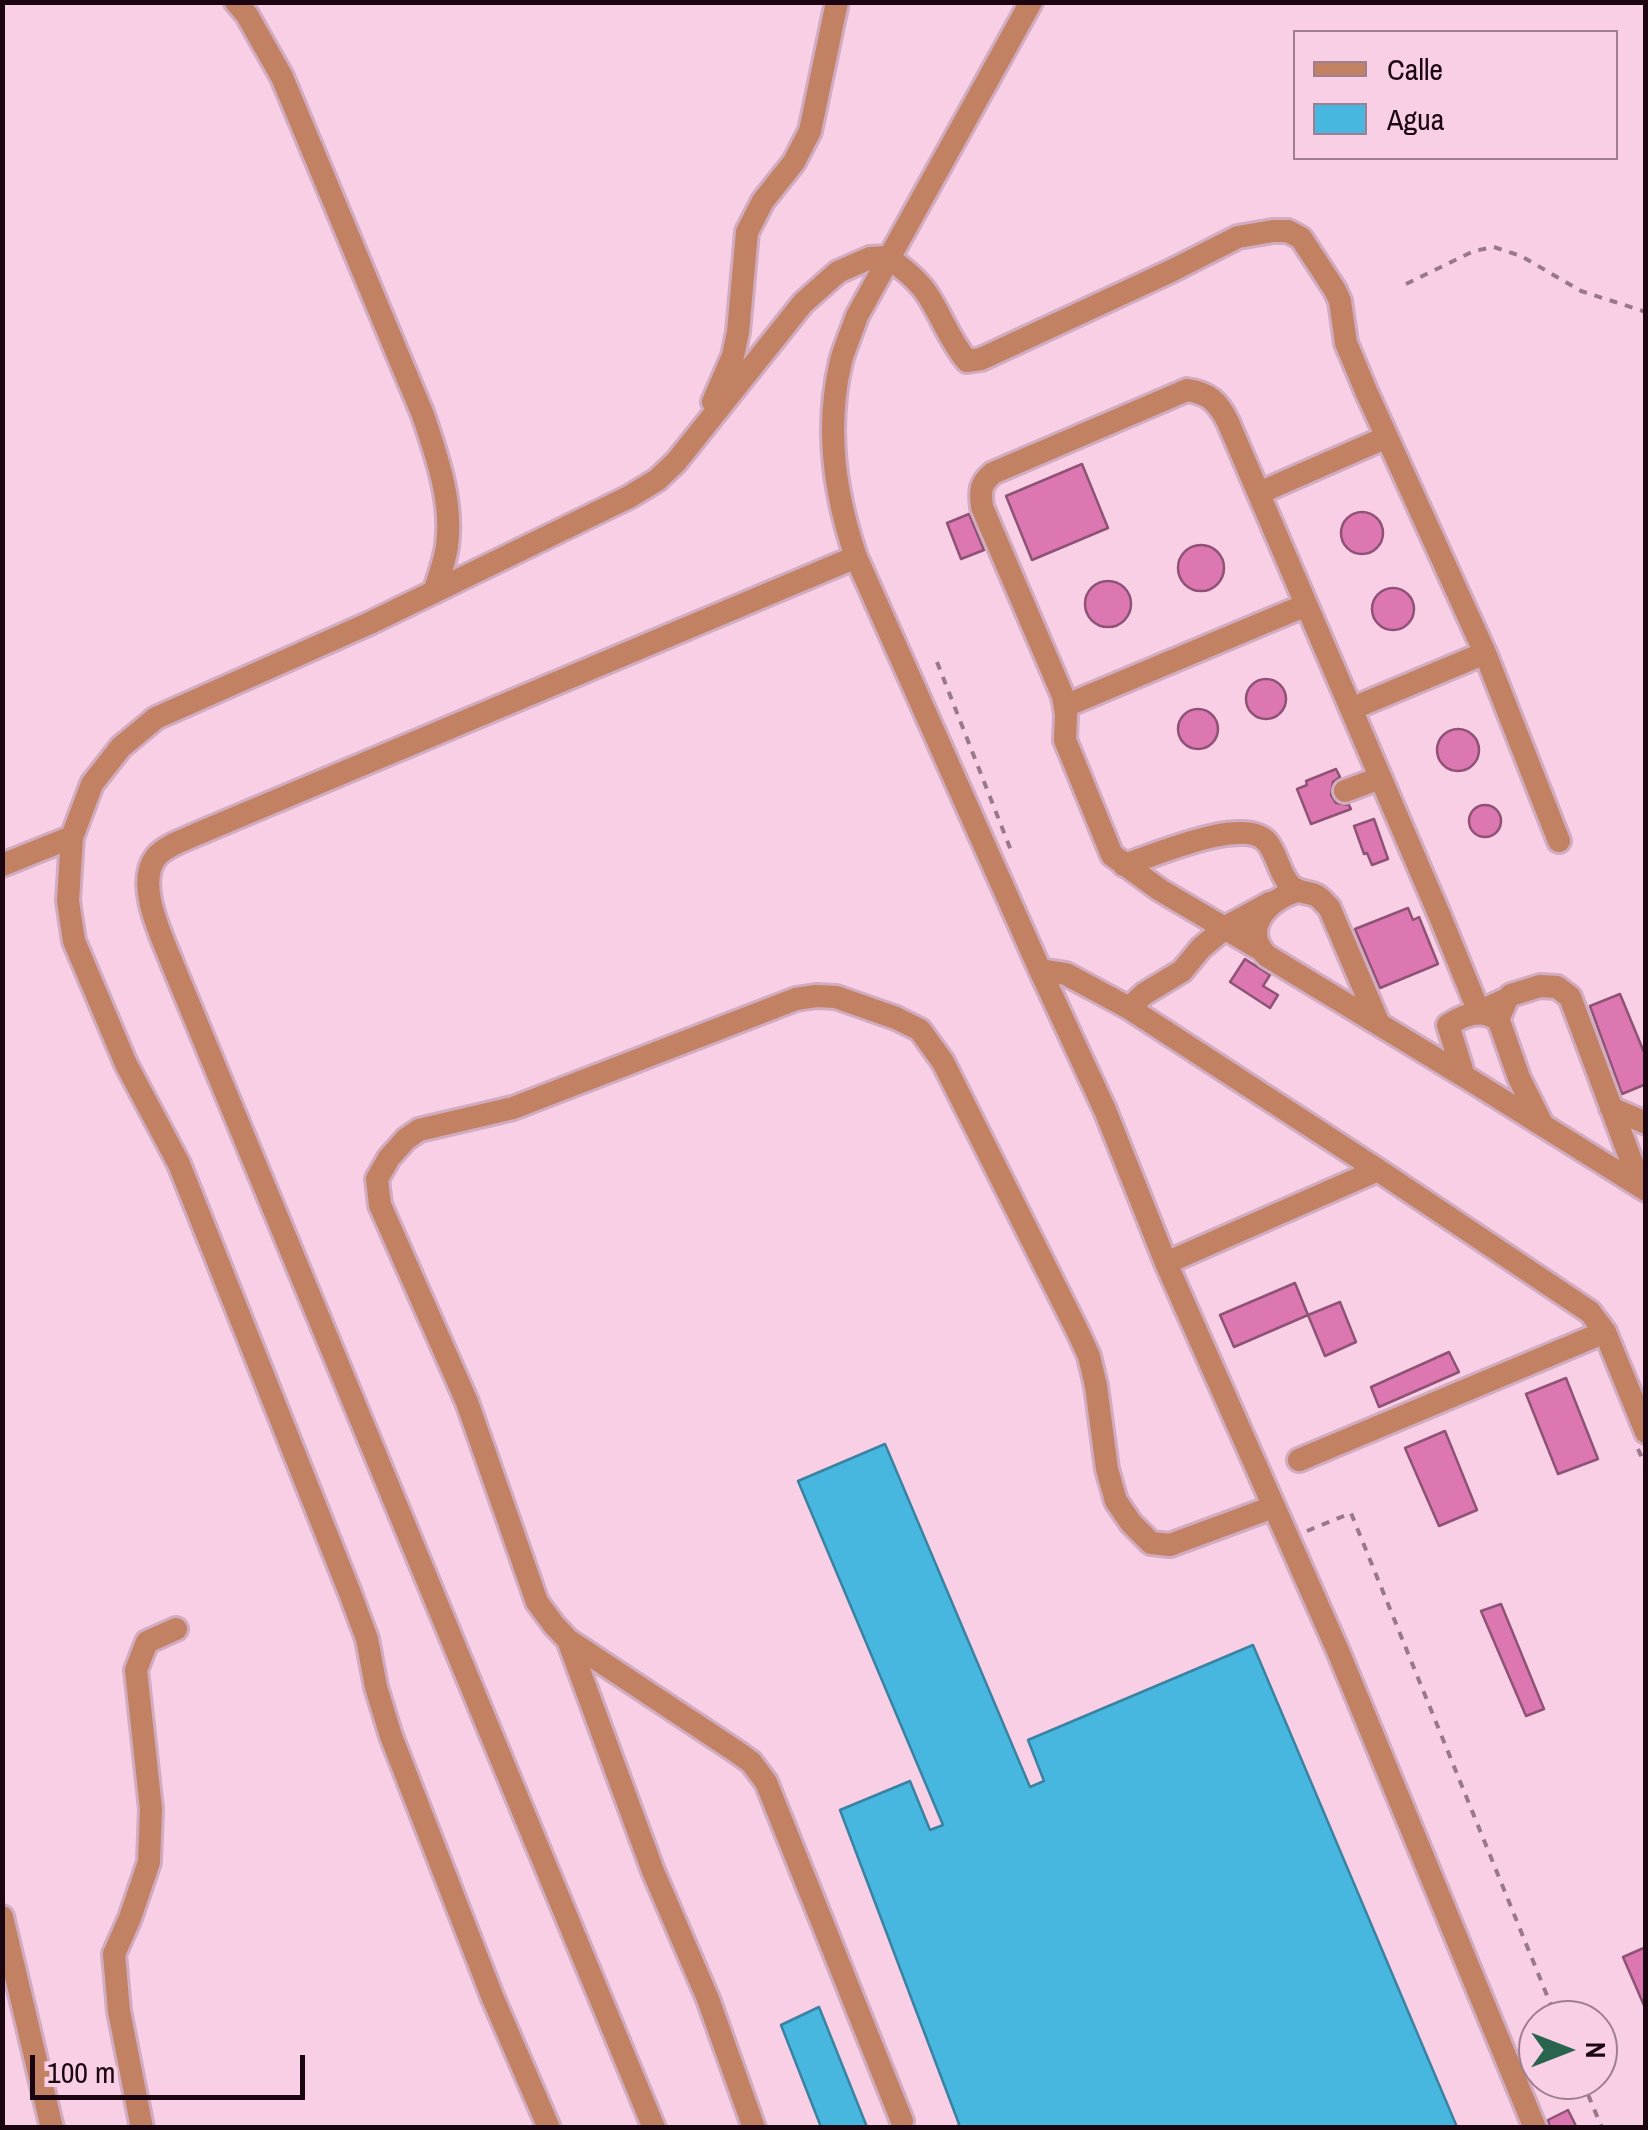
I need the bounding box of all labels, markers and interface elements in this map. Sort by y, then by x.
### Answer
legend [1293,30,1618,160]
text: Calle [1387,49,1443,89]
text: Agua [1387,99,1444,139]
north arrow [1518,2000,1618,2100]
scale bar [35,2035,310,2097]
text: N [1577,2042,1615,2058]
text: 100 m [47,2052,115,2092]

